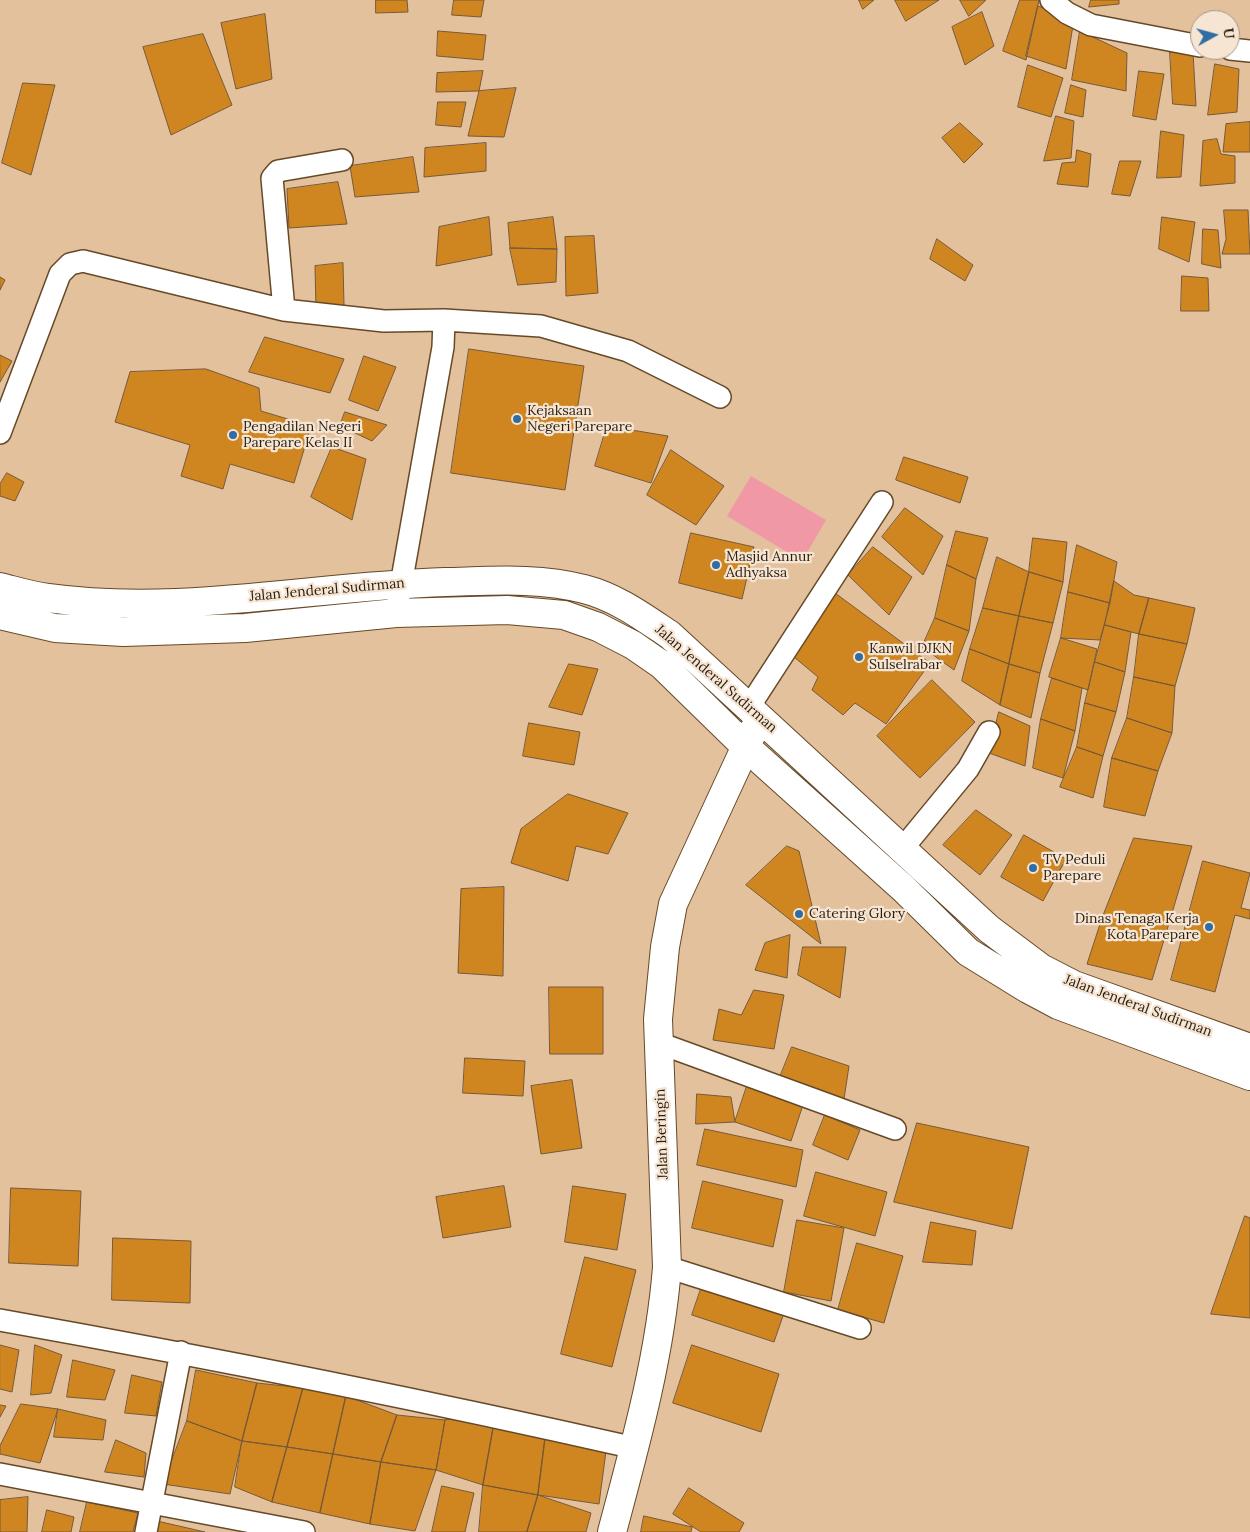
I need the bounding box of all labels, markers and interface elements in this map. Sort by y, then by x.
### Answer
north arrow [1190,10,1240,60]
text: U [1219,27,1238,40]
place label: Kejaksaan Negeri Parepare [527,403,632,436]
marker: Kejaksaan Negeri Parepare [511,413,523,425]
place label: Pengadilan Negeri Parepare Kelas II [243,419,361,452]
marker: Pengadilan Negeri Parepare Kelas II [227,429,239,441]
place label: Masjid Annur Adhyaksa [726,549,812,582]
marker: Masjid Annur Adhyaksa [710,559,722,571]
street label: Jalan Jenderal Sudirman [249,575,405,605]
street label: Jalan Jenderal Sudirman [652,621,780,737]
place label: Kanwil DJKN Sulselrabar [869,641,952,674]
marker: Kanwil DJKN Sulselrabar [853,651,865,663]
place label: TV Peduli Parepare [1043,852,1105,884]
marker: TV Peduli Parepare [1027,862,1039,874]
place label: Catering Glory [809,906,905,922]
marker: Catering Glory [793,908,805,920]
place label: Dinas Tenaga Kerja Kota Parepare [1075,911,1199,944]
marker: Dinas Tenaga Kerja Kota Parepare [1203,921,1215,933]
street label: Jalan Jenderal Sudirman [1062,971,1214,1041]
street label: Jalan Beringin [652,1088,672,1180]

